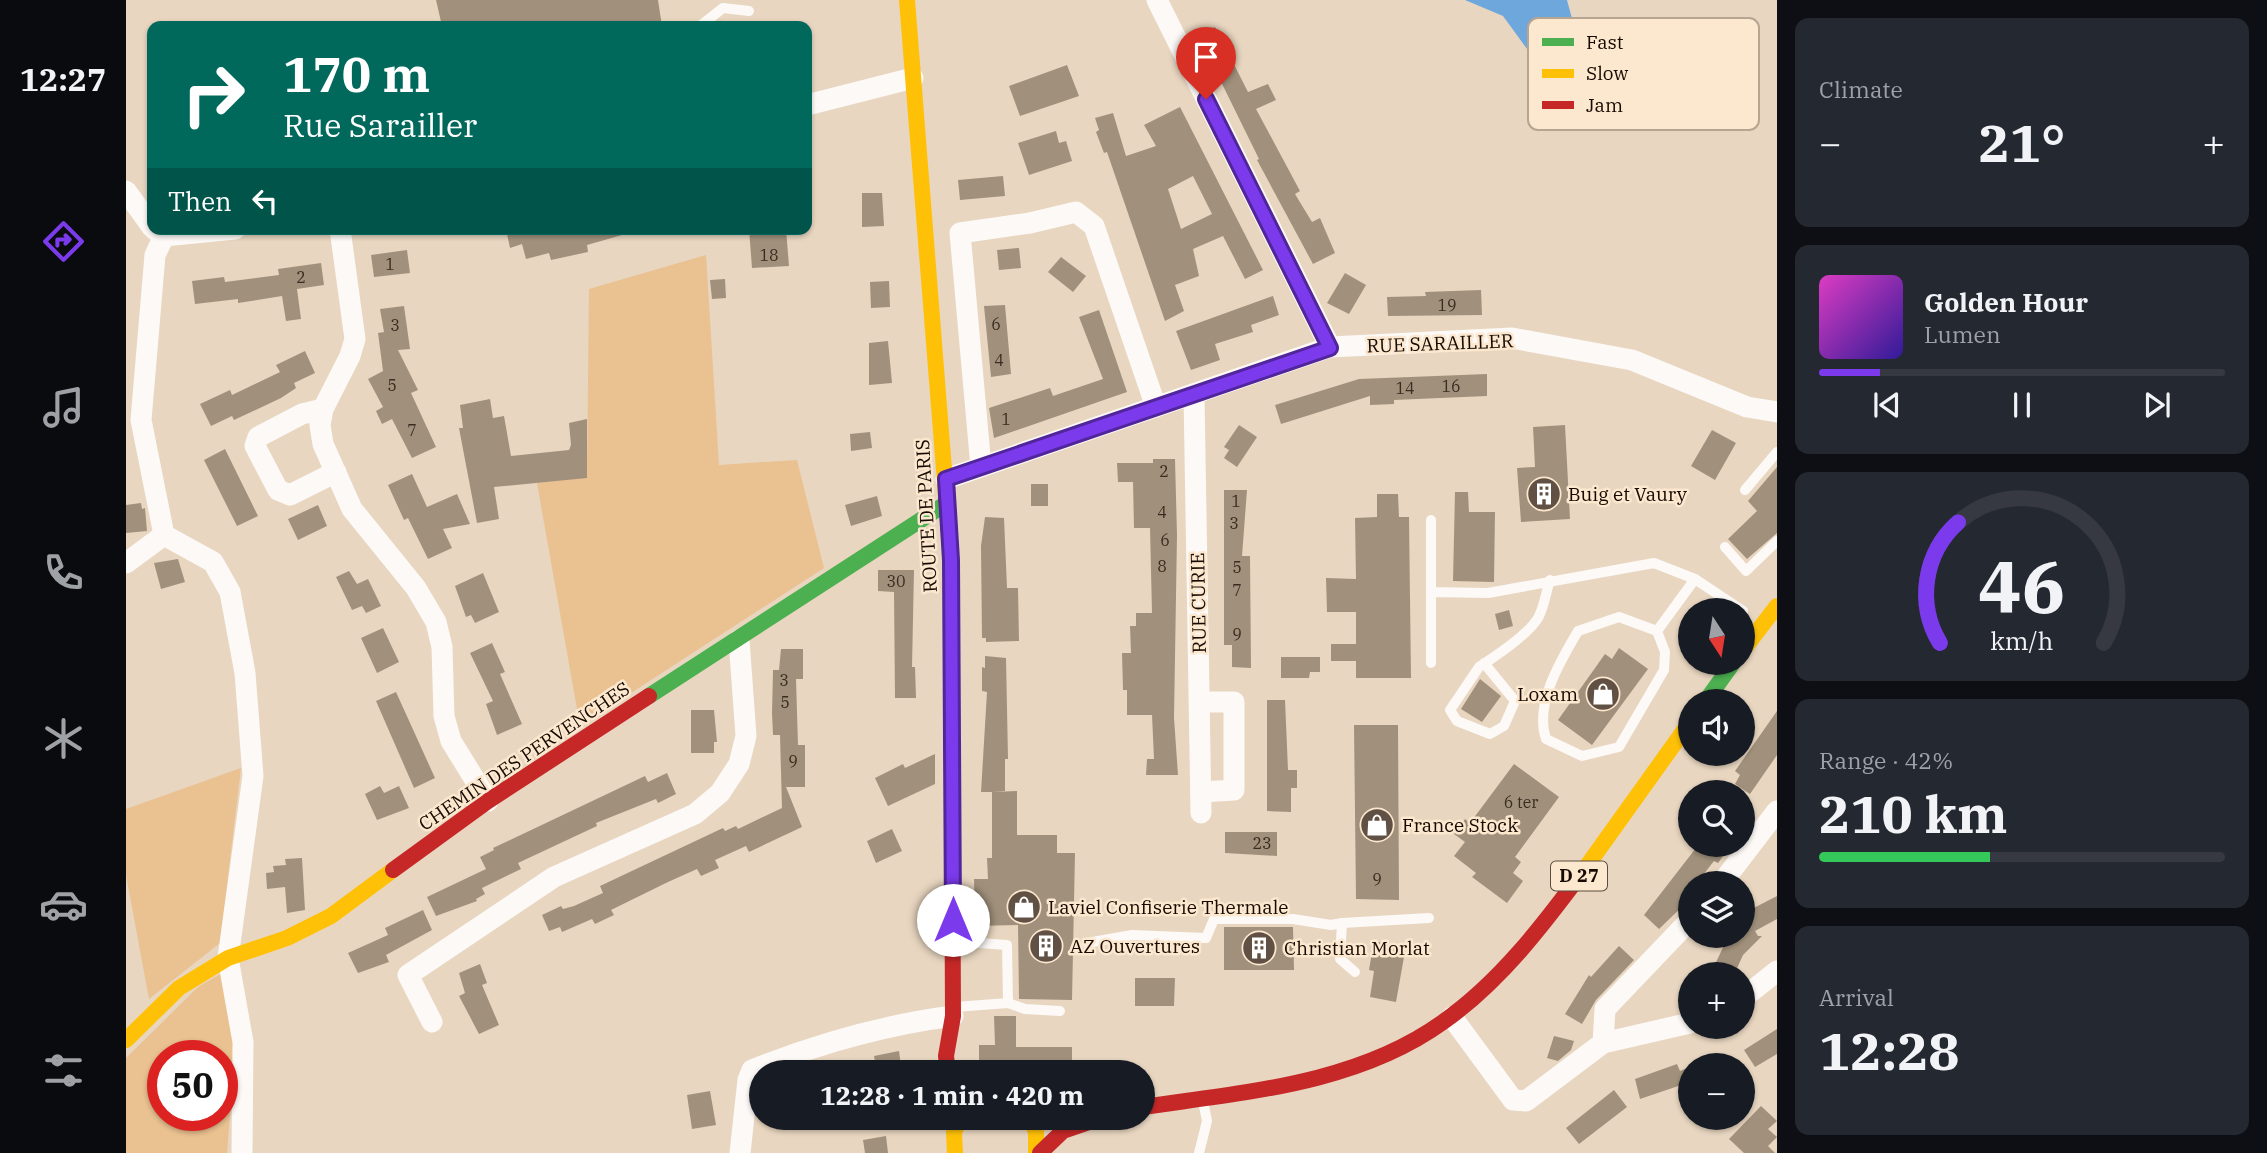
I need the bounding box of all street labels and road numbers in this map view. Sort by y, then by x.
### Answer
street label: RUE SARAILLER [1366,328,1514,358]
street label: ROUTE DE PARIS [910,439,942,593]
street label: RUE CURIE [1185,552,1211,654]
street label: CHEMIN DES PERVENCHES [414,676,634,836]
road number: D 27 [1551,862,1607,890]

